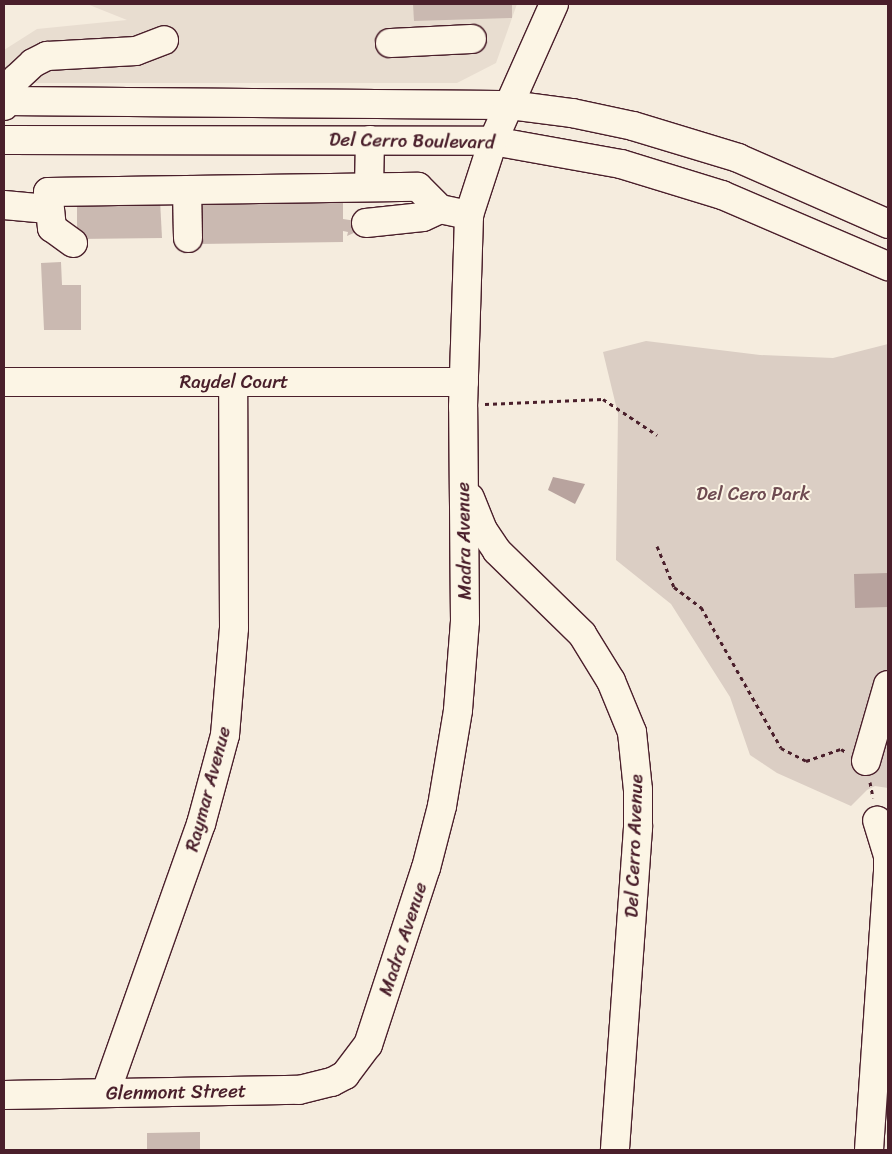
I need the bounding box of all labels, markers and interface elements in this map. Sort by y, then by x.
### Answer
street label: Del Cerro Boulevard [329,128,495,154]
street label: Raydel Court [180,371,288,393]
street label: Madra Avenue [452,482,476,600]
park label: Del Cero Park [696,483,810,505]
street label: Raymar Avenue [180,724,236,854]
street label: Del Cerro Avenue [620,774,648,918]
street label: Madra Avenue [374,879,432,999]
street label: Glenmont Street [106,1079,246,1105]

